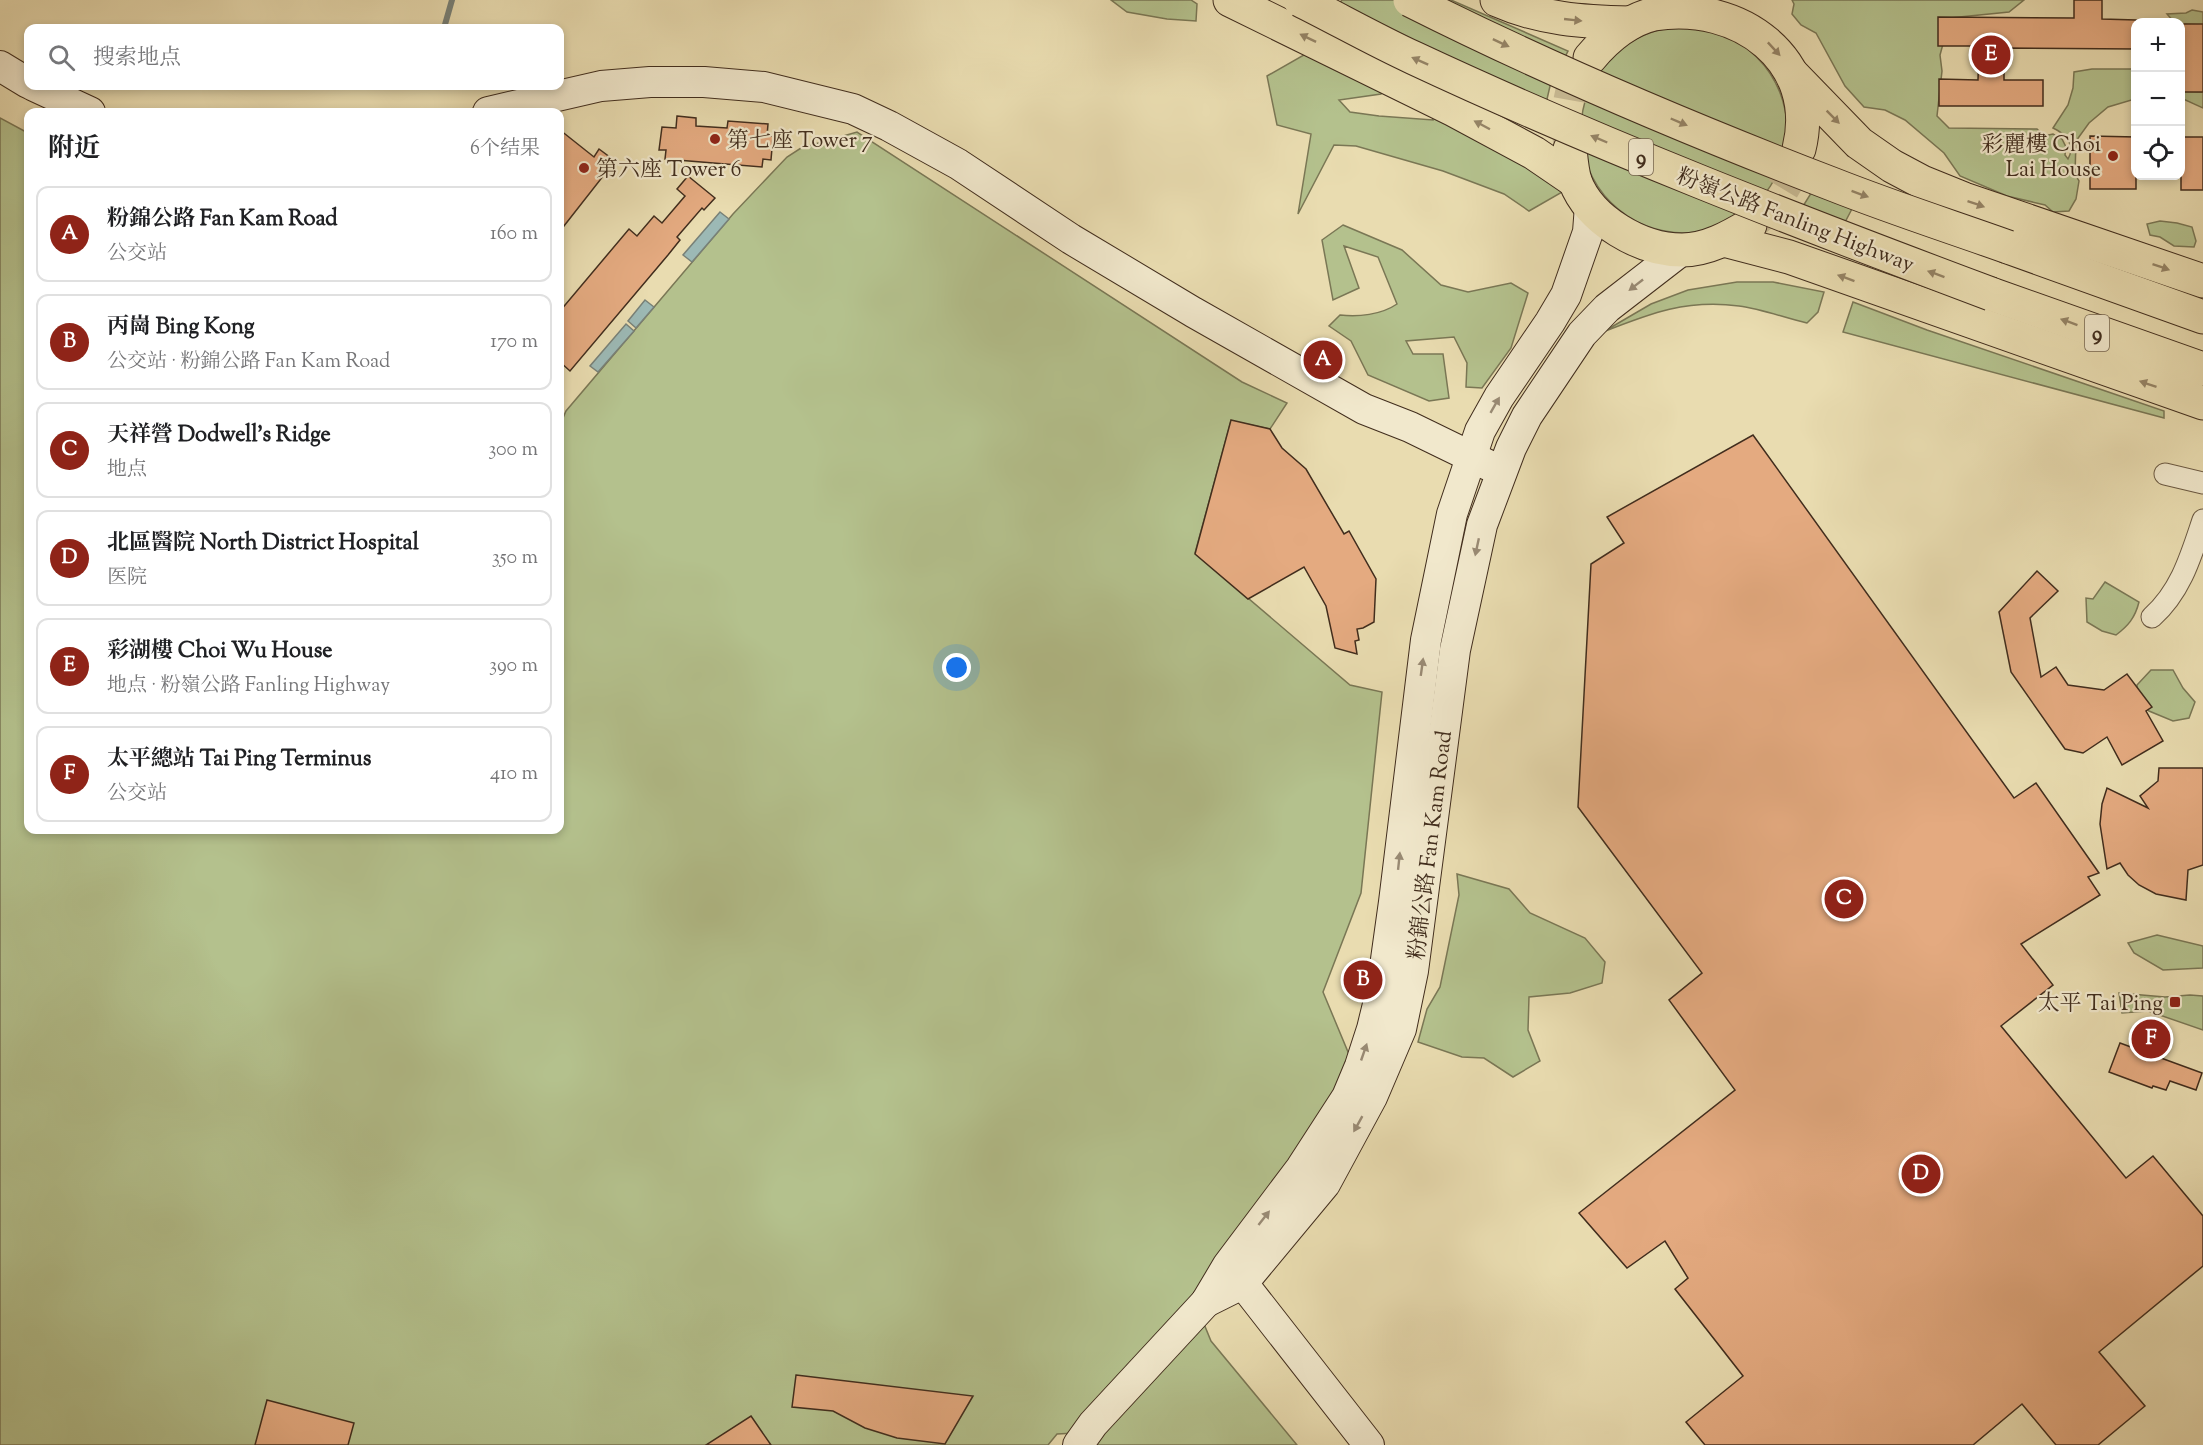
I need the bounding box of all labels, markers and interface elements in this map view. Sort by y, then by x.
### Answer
one-way arrow [1564,15,1583,25]
map controls [2131,18,2185,180]
button: + [2131,18,2185,72]
search box [24,24,564,90]
pin: E [1972,32,2010,78]
one-way arrow [1299,34,1316,43]
one-way arrow [1492,39,1509,48]
icon: search [45,41,78,74]
one-way arrow [1767,42,1781,57]
text: 搜索地点 [93,43,181,75]
one-way arrow [1411,56,1429,66]
button: − [2131,72,2185,126]
one-way arrow [1826,109,1840,123]
one-way arrow [1671,117,1688,126]
one-way arrow [1473,120,1490,130]
place label: 第七座 Tower 7 [727,126,873,158]
button: locate [2131,126,2185,180]
place label: 彩麗樓 Choi Lai House [1982,130,2101,187]
text: 附近 [48,131,100,168]
marker: 第七座 Tower 7 [708,132,722,146]
one-way arrow [1589,134,1607,144]
text: 6个结果 [470,135,540,164]
road number: 9 [1629,139,1653,175]
marker: 彩麗樓 Choi Lai House [2106,149,2120,163]
place label: 第六座 Tower 6 [596,155,742,187]
marker: 第六座 Tower 6 [577,161,591,175]
street label: 粉嶺公路 Fanling Highway [1671,162,1919,282]
one-way arrow [1851,190,1869,200]
one-way arrow [1967,199,1985,209]
text: 粉錦公路 Fan Kam Road [107,204,338,236]
text: A [61,220,78,249]
text: 160 m [490,220,538,249]
text: 公交站 [107,240,167,269]
one-way arrow [2152,262,2170,272]
one-way arrow [1927,268,1945,278]
one-way arrow [1837,272,1855,282]
one-way arrow [1628,279,1644,292]
text: 丙崗 Bing Kong [107,312,255,344]
road number: 9 [2085,315,2109,351]
one-way arrow [2059,317,2077,327]
text: B [63,328,76,357]
text: 170 m [490,328,538,357]
pin: A [1304,338,1342,382]
text: 公交站 · 粉錦公路 Fan Kam Road [107,348,390,377]
one-way arrow [2138,379,2156,389]
one-way arrow [1490,396,1500,413]
text: 天祥營 Dodwell's Ridge [107,420,331,452]
text: C [61,436,78,465]
text: 300 m [488,436,538,465]
text: 地点 [107,456,147,485]
text: 北區醫院 North District Hospital [107,528,419,560]
one-way arrow [1472,538,1481,557]
text: D [62,544,77,573]
text: 350 m [492,544,538,573]
text: 医院 [107,564,147,593]
text: 彩湖樓 Choi Wu House [107,636,333,668]
text: E [63,652,76,681]
text: 390 m [489,652,538,681]
your location [942,653,971,682]
one-way arrow [1418,658,1427,677]
text: 地点 · 粉嶺公路 Fanling Highway [107,672,390,701]
street label: 粉錦公路 Fan Kam Road [1402,729,1462,962]
text: 太平總站 Tai Ping Terminus [107,744,371,776]
text: F [64,760,75,789]
text: 410 m [490,760,538,789]
text: 公交站 [107,780,167,809]
one-way arrow [1394,851,1404,870]
pin: C [1824,876,1864,922]
pin: B [1344,958,1382,1002]
place label: 太平 Tai Ping [2038,989,2163,1021]
marker: 太平 Tai Ping [2168,995,2182,1009]
pin: F [2132,1016,2170,1062]
one-way arrow [1360,1043,1370,1061]
one-way arrow [1353,1116,1363,1133]
pin: D [1902,1152,1940,1196]
one-way arrow [1257,1211,1269,1226]

